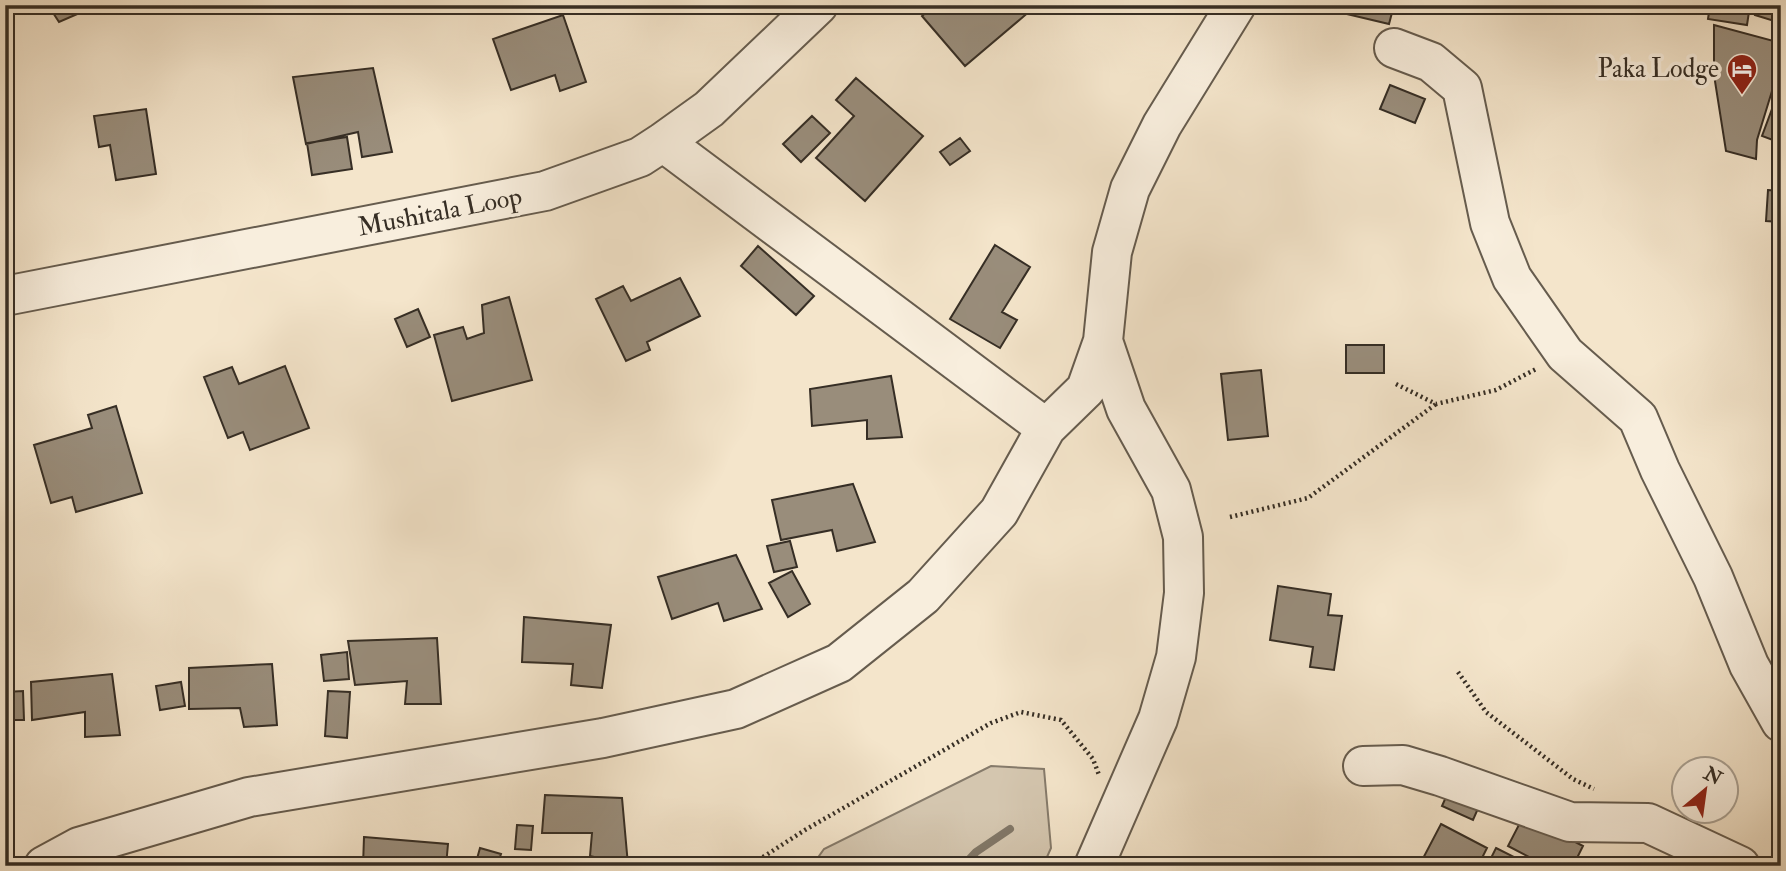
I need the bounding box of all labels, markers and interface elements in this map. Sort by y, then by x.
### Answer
hotel icon: Paka Lodge [1725,52,1759,96]
place label: Paka Lodge [1597,53,1719,85]
street label: Mushitala Loop [355,180,525,245]
north arrow [1670,756,1740,826]
text: N [1699,761,1727,791]

